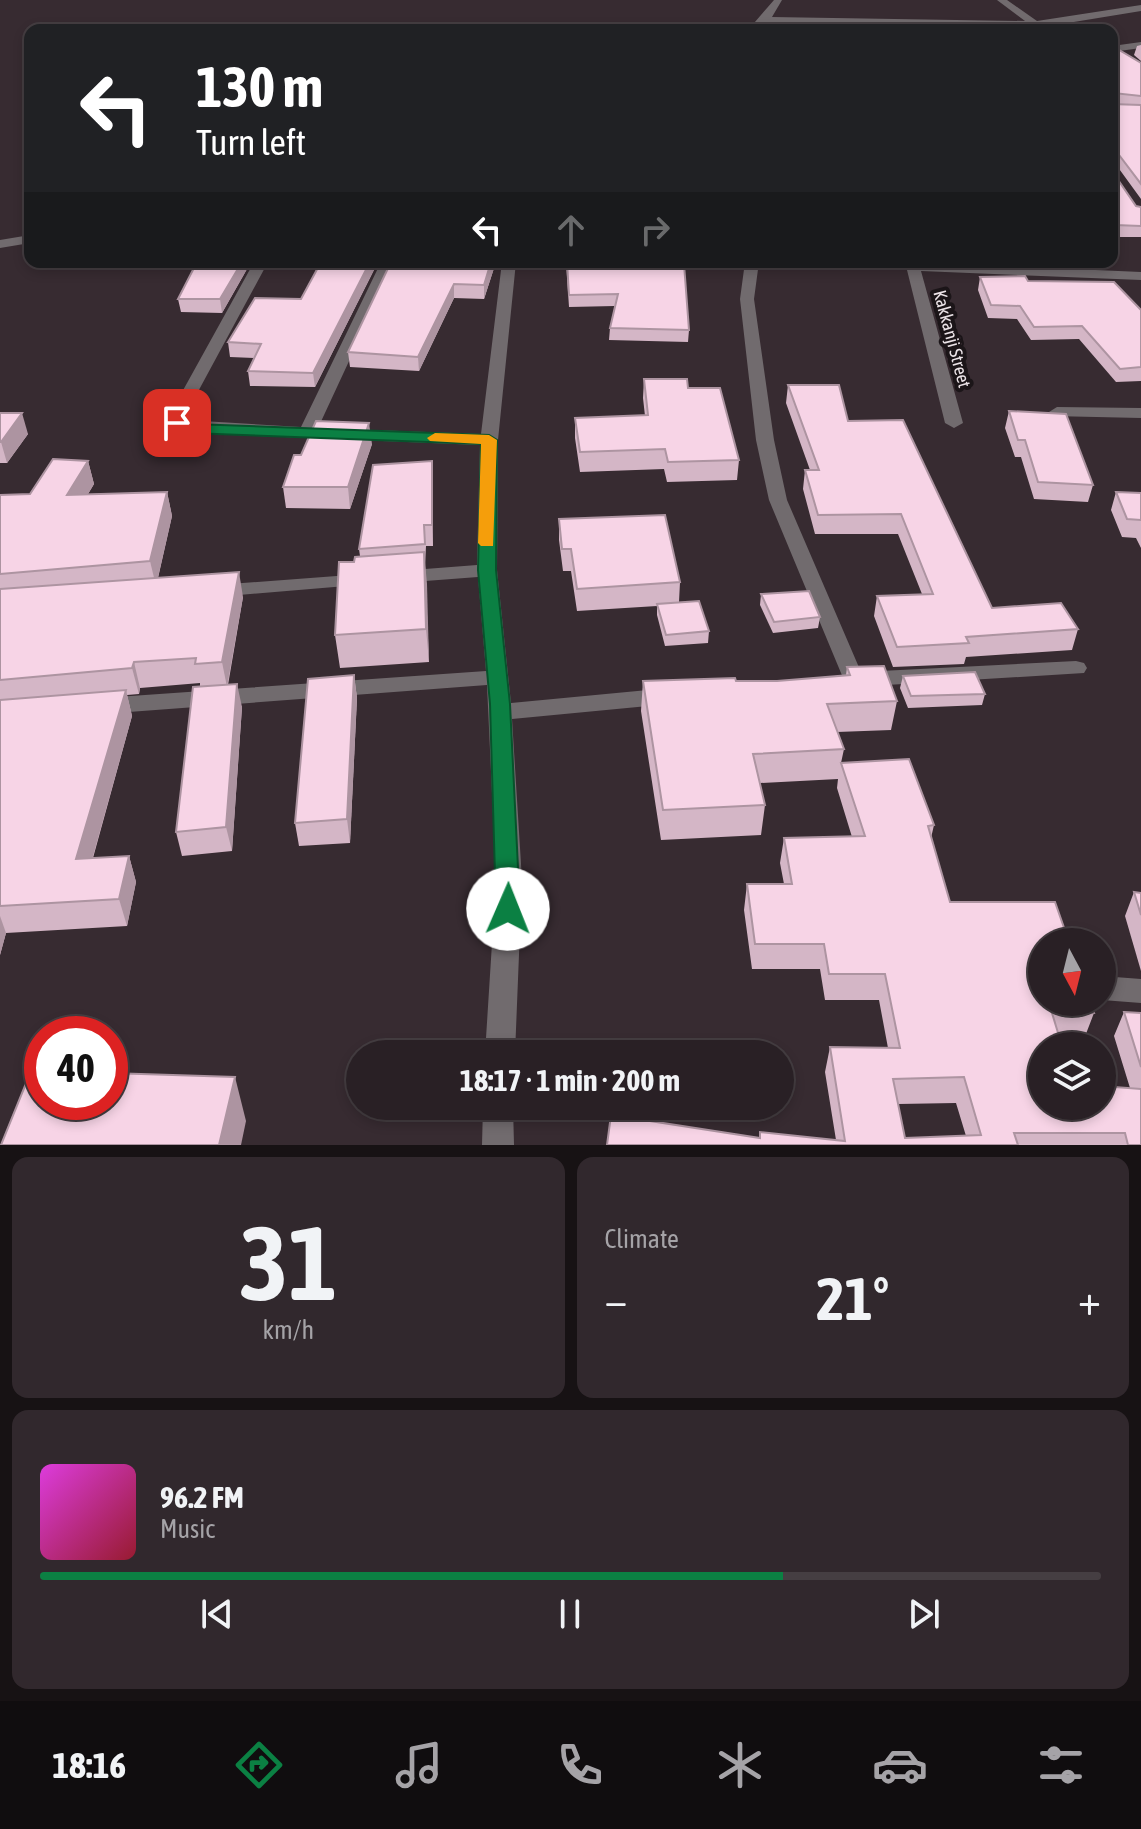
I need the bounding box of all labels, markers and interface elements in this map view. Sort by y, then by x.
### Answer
text: 130 m [196,55,323,119]
icon: left [64,56,168,160]
text: Turn left [196,121,306,163]
icon: left [465,208,509,252]
icon: ahead [549,208,593,252]
icon: right [633,208,677,252]
street label: Kakkanji Street [929,288,976,390]
pin [143,389,211,457]
icon: arrive [155,401,199,445]
position arrow [466,867,550,951]
north arrow [1028,928,1116,1016]
map controls [1028,928,1116,1120]
speed limit sign: 40 [24,1016,128,1120]
button: layers [1028,1032,1116,1120]
text: 18:17 · 1 min · 200 m [460,1063,680,1097]
text: 31 [239,1203,337,1322]
text: Climate [605,1224,679,1254]
text: 21° [816,1264,889,1333]
text: − [605,1274,627,1324]
text: + [1078,1274,1101,1324]
text: km/h [262,1315,314,1345]
text: 96.2 FM [160,1480,244,1514]
text: Music [160,1514,215,1544]
icon: previous [195,1592,239,1636]
icon: pause [548,1592,592,1636]
icon: next [902,1592,946,1636]
icon: directions [231,1737,287,1793]
icon: music [391,1737,447,1793]
icon: phone [552,1737,608,1793]
icon: climate [712,1737,768,1793]
icon: car [872,1737,928,1793]
icon: filters [1033,1737,1089,1793]
text: 18:16 [52,1744,126,1786]

